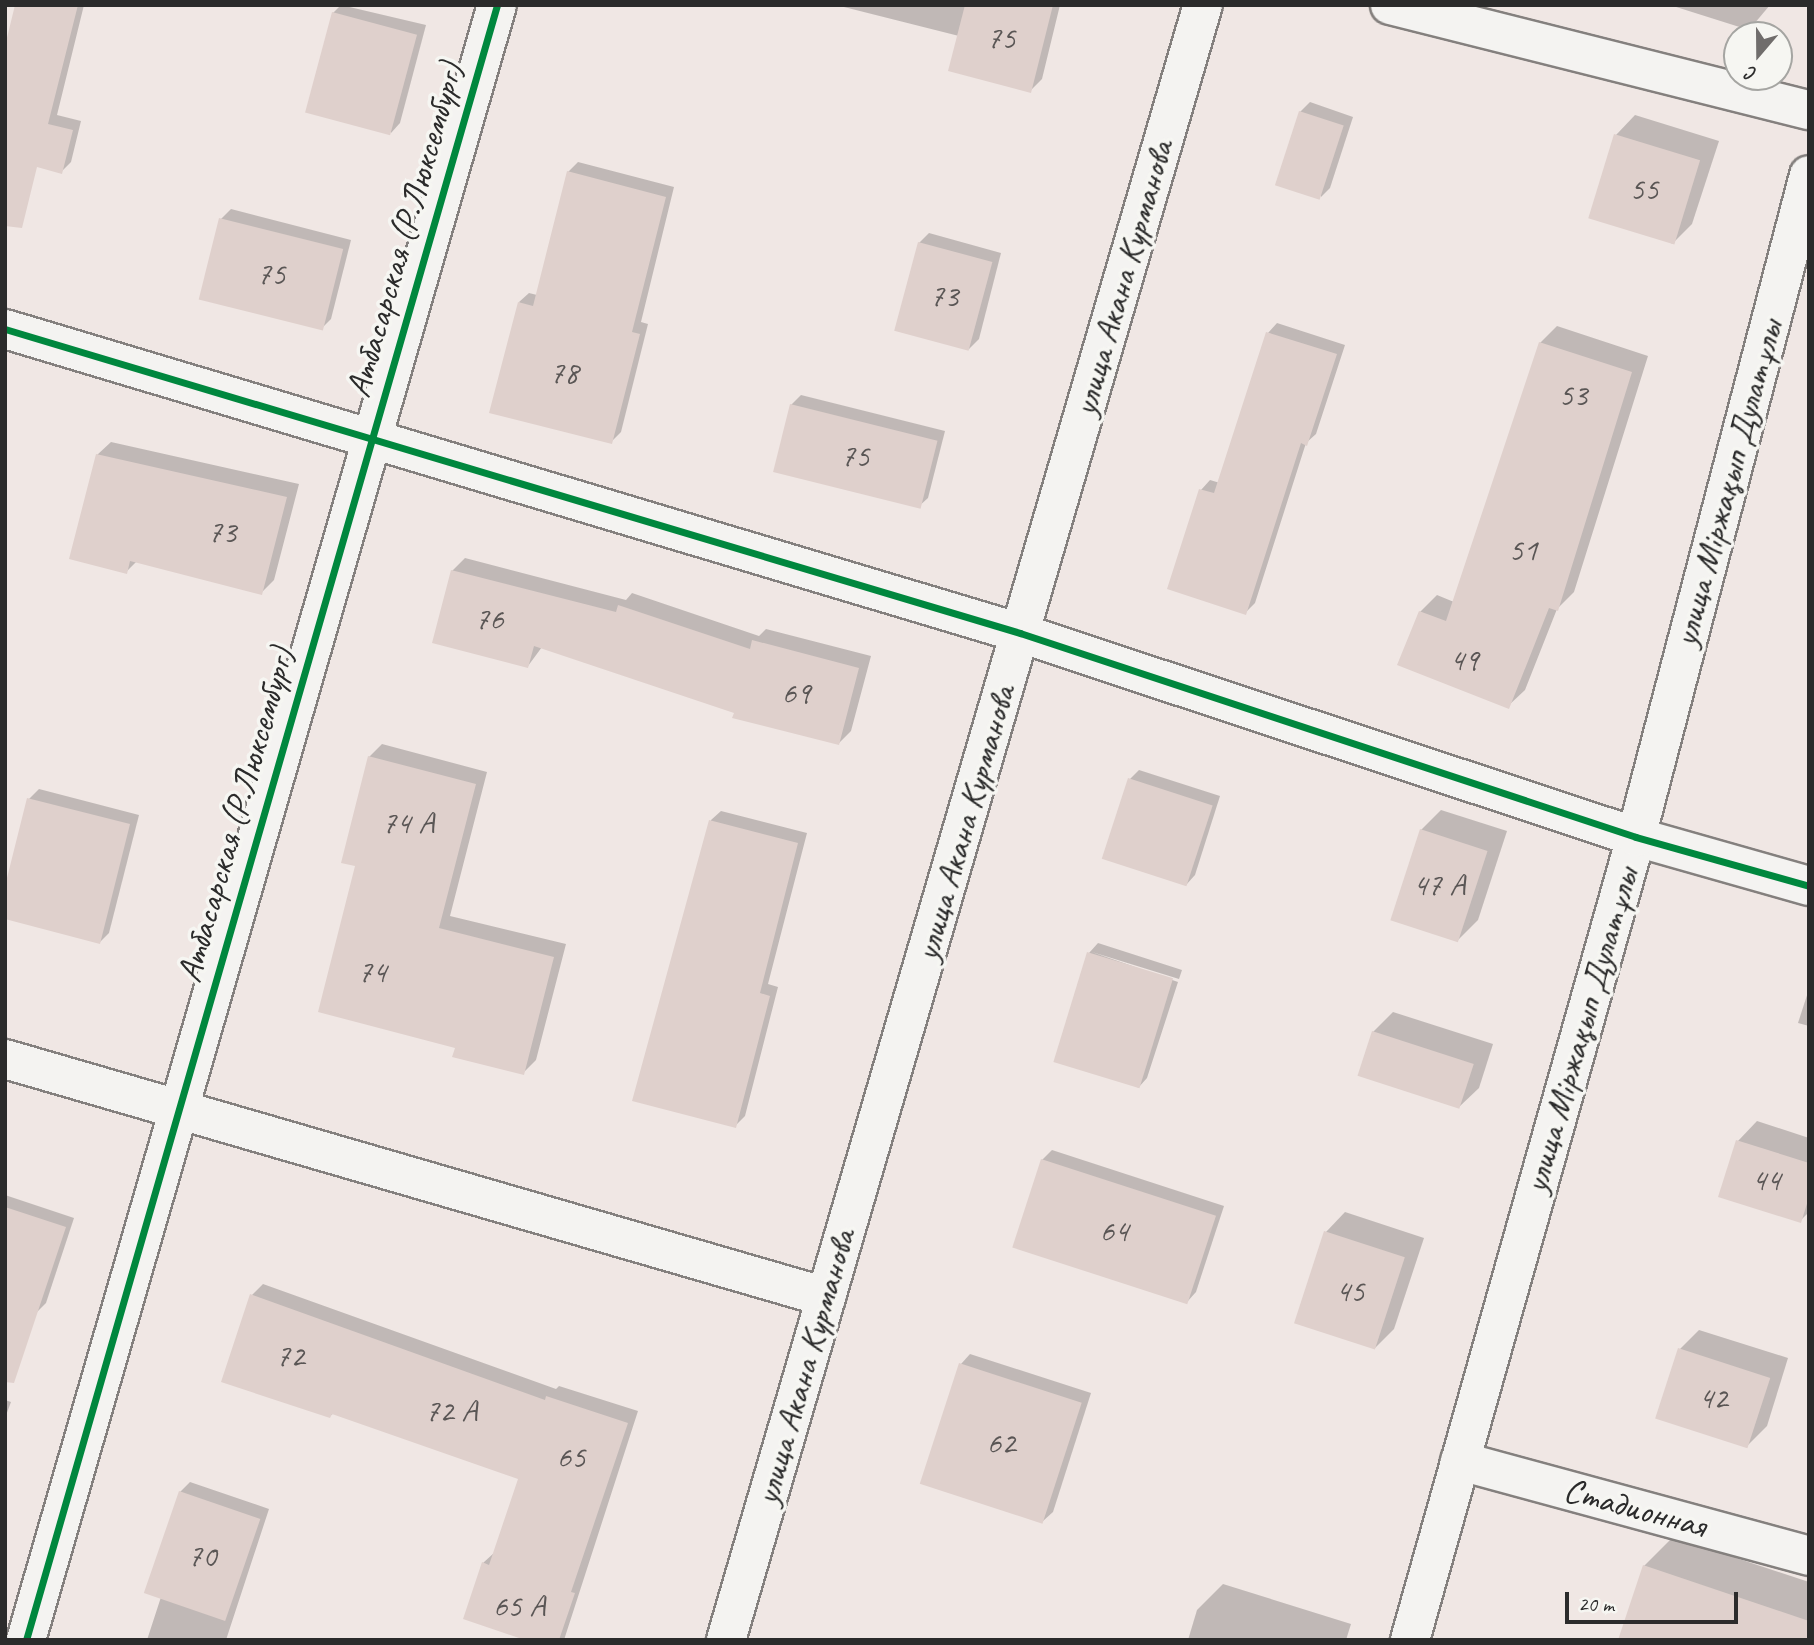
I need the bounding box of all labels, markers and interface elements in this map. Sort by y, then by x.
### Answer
house number: 75 [987,19,1015,57]
north arrow [1723,21,1793,91]
street label: Атбасарская (Р.Люксембург) [337,58,473,402]
text: С [1743,61,1760,87]
street label: улица Акана Курманова [1063,135,1183,421]
house number: 55 [1630,170,1658,208]
house number: 75 [257,255,285,293]
house number: 73 [930,277,958,315]
street label: улица Міржақып Дулатұлы [1664,313,1792,653]
house number: 78 [550,354,578,392]
house number: 53 [1559,376,1587,414]
house number: 75 [841,437,869,475]
house number: 73 [208,513,236,551]
house number: 51 [1509,531,1537,569]
house number: 76 [475,600,503,638]
house number: 49 [1450,641,1478,679]
street label: Атбасарская (Р.Люксембург) [168,643,304,987]
house number: 69 [782,674,810,712]
street label: улица Акана Курманова [905,680,1025,966]
house number: 74 А [382,804,434,842]
street label: улица Міржақып Дулатұлы [1514,861,1648,1199]
house number: 47 А [1413,866,1465,904]
house number: 74 [358,953,386,991]
house number: 44 [1752,1161,1780,1199]
house number: 64 [1100,1212,1128,1250]
street label: улица Акана Курманова [745,1224,865,1510]
house number: 45 [1336,1272,1364,1310]
house number: 72 [276,1337,304,1375]
house number: 42 [1699,1379,1727,1417]
house number: 72 А [425,1392,477,1430]
house number: 62 [987,1424,1015,1462]
house number: 65 [557,1438,585,1476]
street label: Стадионная [1559,1469,1711,1547]
house number: 70 [188,1537,216,1575]
scale bar [1569,1578,1742,1622]
house number: 65 А [493,1587,545,1625]
text: 20 m [1578,1591,1614,1617]

